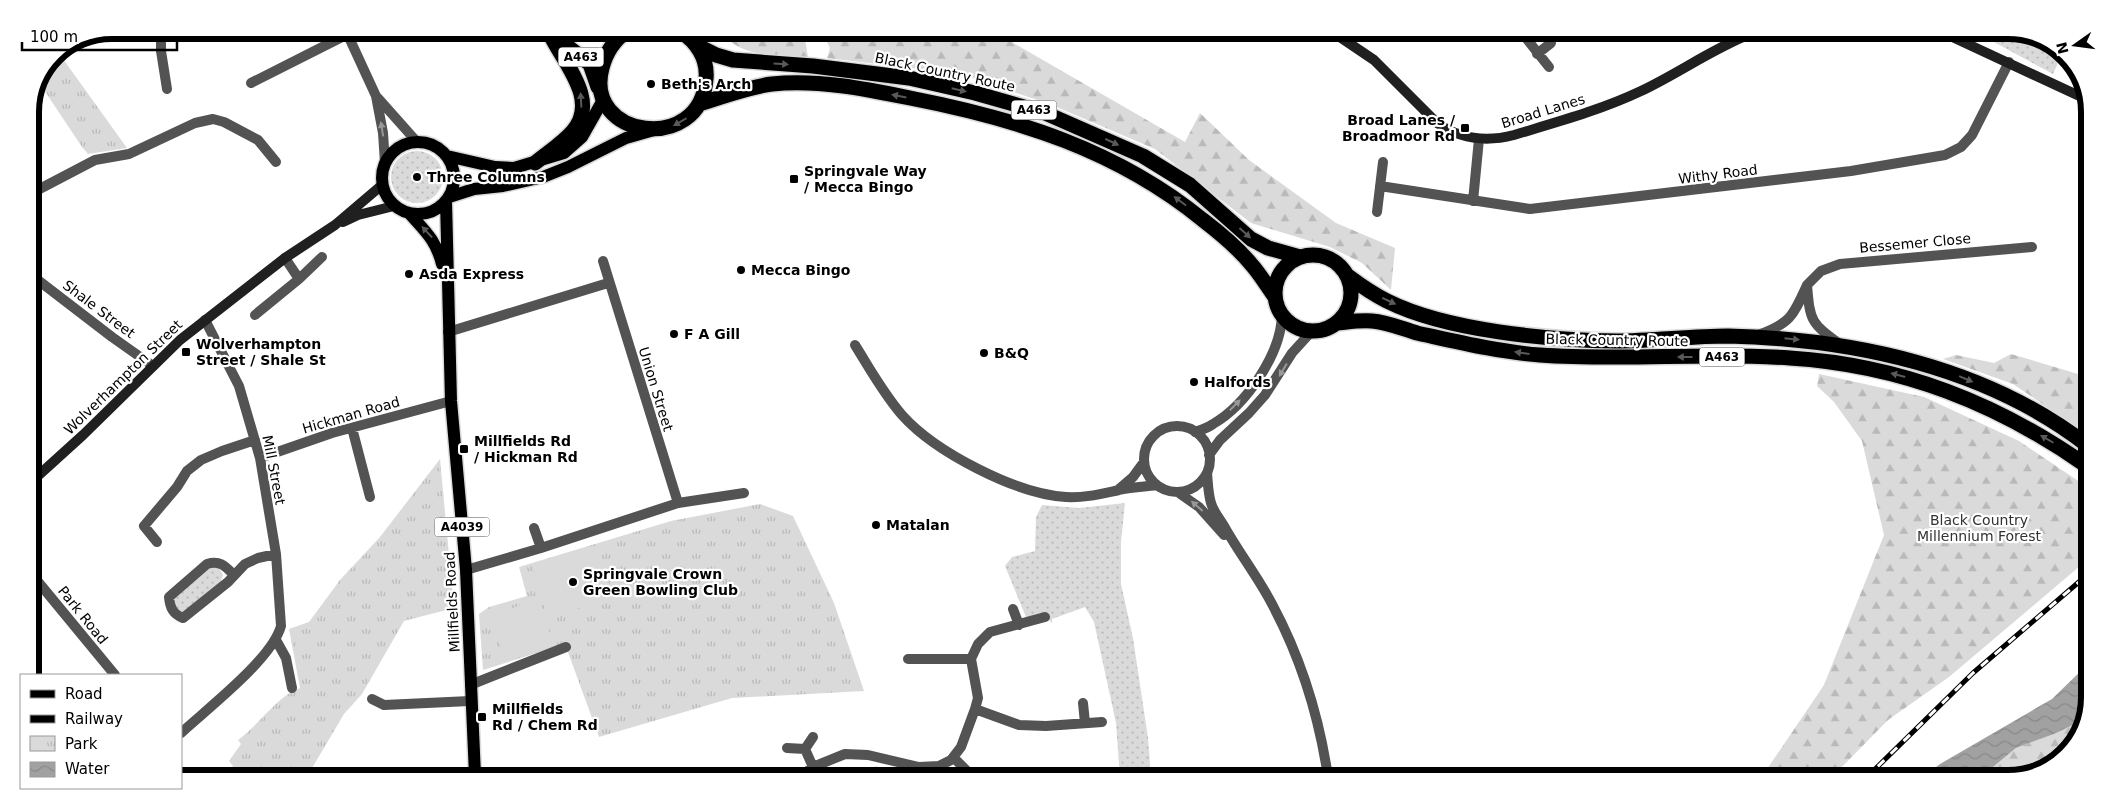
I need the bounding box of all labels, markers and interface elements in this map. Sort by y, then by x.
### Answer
scale bar [22,20,178,52]
north arrow [2050,20,2100,70]
text: 100 m [30,28,78,46]
text: N [2053,41,2072,56]
road number: A463 [558,48,604,66]
street label: Black Country Route [873,49,1017,95]
one-way arrow [773,60,789,68]
place label: Beth's Arch [661,76,751,92]
marker: Beth's Arch [645,78,657,90]
one-way arrow [951,86,967,94]
one-way arrow [891,91,907,99]
street label: Broad Lanes [1499,91,1587,131]
one-way arrow [577,92,585,108]
road number: A463 [1012,100,1056,120]
place label: Broad Lanes / Broadmoor Rd [1342,112,1456,144]
one-way arrow [672,118,687,126]
one-way arrow [377,121,385,137]
marker: Broad Lanes / Broadmoor Rd [1459,122,1471,134]
one-way arrow [1105,138,1119,146]
street label: Withy Road [1677,161,1759,187]
place label: Springvale Way / Mecca Bingo [804,163,927,195]
place label: Three Columns [427,169,545,185]
marker: Three Columns [411,171,423,183]
marker: Springvale Way / Mecca Bingo [788,173,800,185]
one-way arrow [1174,196,1187,207]
one-way arrow [421,227,433,239]
one-way arrow [1239,228,1252,239]
street label: Bessemer Close [1859,230,1971,256]
place label: Mecca Bingo [751,262,851,278]
marker: Mecca Bingo [735,264,747,276]
place label: Asda Express [419,266,524,282]
marker: Asda Express [403,268,415,280]
street label: Shale Street [60,277,138,342]
one-way arrow [1382,298,1396,306]
street label: Wolverhampton Street [61,316,186,438]
place label: F A Gill [684,326,740,342]
marker: F A Gill [668,328,680,340]
street label: Black Country Route [1545,331,1689,349]
place label: Wolverhampton Street / Shale St [196,336,326,368]
one-way arrow [1784,336,1800,344]
street label: Union Street [636,345,677,434]
place label: B&Q [994,345,1029,361]
marker: Wolverhampton Street / Shale St [180,346,192,358]
marker: B&Q [978,347,990,359]
road number: A463 [1700,348,1744,367]
one-way arrow [1514,349,1530,357]
one-way arrow [1676,353,1692,361]
one-way arrow [1278,363,1287,376]
one-way arrow [1890,371,1905,379]
place label: Halfords [1204,374,1271,390]
marker: Halfords [1188,376,1200,388]
one-way arrow [1959,376,1973,384]
street label: Hickman Road [300,393,402,437]
one-way arrow [1229,400,1241,412]
place label: Millfields Rd / Hickman Rd [474,433,578,465]
street label: Mill Street [259,434,289,507]
one-way arrow [2039,435,2054,443]
marker: Millfields Rd / Hickman Rd [458,443,470,455]
one-way arrow [1191,501,1204,512]
park label: Black Country Millennium Forest [1917,512,2041,544]
place label: Matalan [886,517,950,533]
road number: A4039 [434,518,490,536]
marker: Matalan [870,519,882,531]
street label: Millfields Road [441,551,463,653]
place label: Springvale Crown Green Bowling Club [583,566,738,598]
marker: Springvale Crown Green Bowling Club [567,576,579,588]
street label: Park Road [55,583,111,647]
legend [20,674,182,789]
text: Road [65,685,103,703]
place label: Millfields Rd / Chem Rd [492,701,598,733]
text: Railway [65,710,123,728]
marker: Millfields Rd / Chem Rd [476,711,488,723]
text: Park [65,735,98,753]
text: Water [65,760,110,778]

